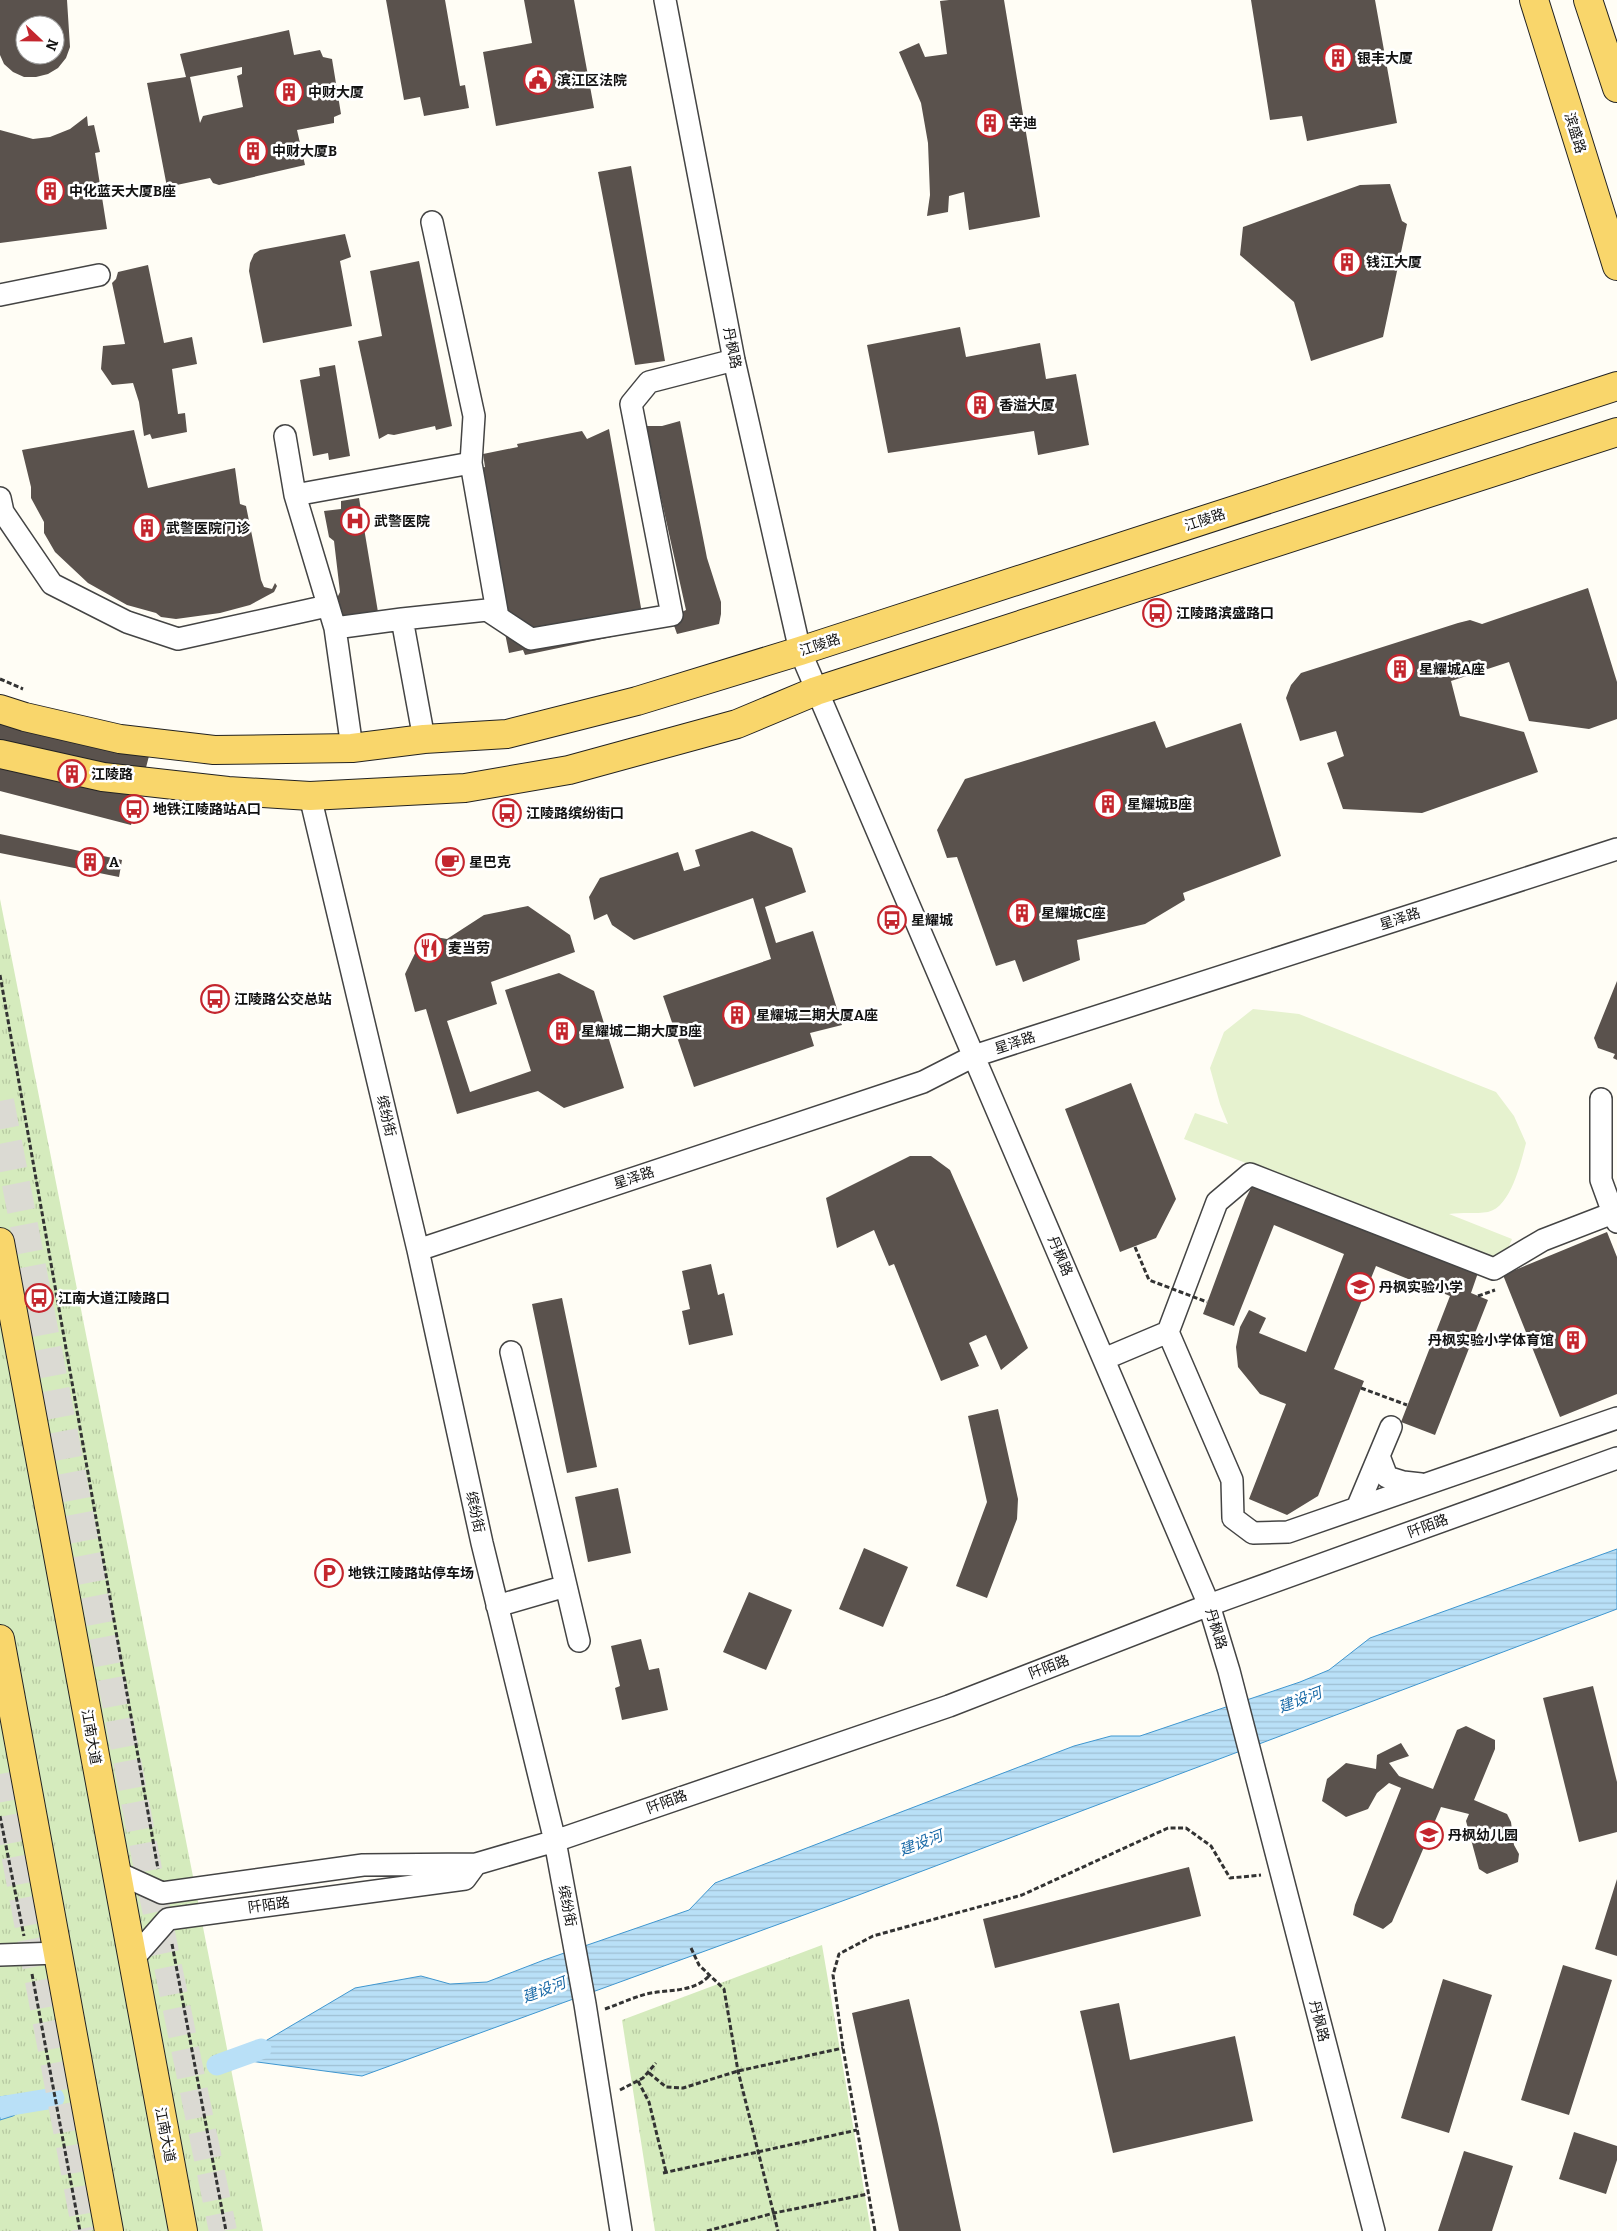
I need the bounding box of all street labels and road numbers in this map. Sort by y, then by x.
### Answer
street label: 滨盛路 [1561,110,1589,156]
street label: 丹枫路 [720,326,744,370]
street label: 江陵路 [1182,505,1228,535]
street label: 江陵路 [797,630,843,660]
street label: 星泽路 [1377,904,1423,934]
street label: 星泽路 [992,1028,1038,1058]
street label: 缤纷街 [373,1094,399,1138]
street label: 星泽路 [611,1163,657,1193]
street label: 丹枫路 [1044,1233,1076,1279]
street label: 缤纷街 [462,1490,488,1534]
street label: 阡陌路 [1405,1511,1451,1541]
street label: 丹枫路 [1202,1606,1230,1652]
street label: 阡陌路 [1026,1652,1072,1682]
street label: 江南大道 [78,1708,104,1766]
street label: 阡陌路 [644,1787,690,1817]
street label: 缤纷街 [555,1884,579,1928]
street label: 阡陌路 [247,1894,291,1916]
street label: 丹枫路 [1306,1999,1332,2043]
street label: 江南大道 [151,2106,179,2164]

